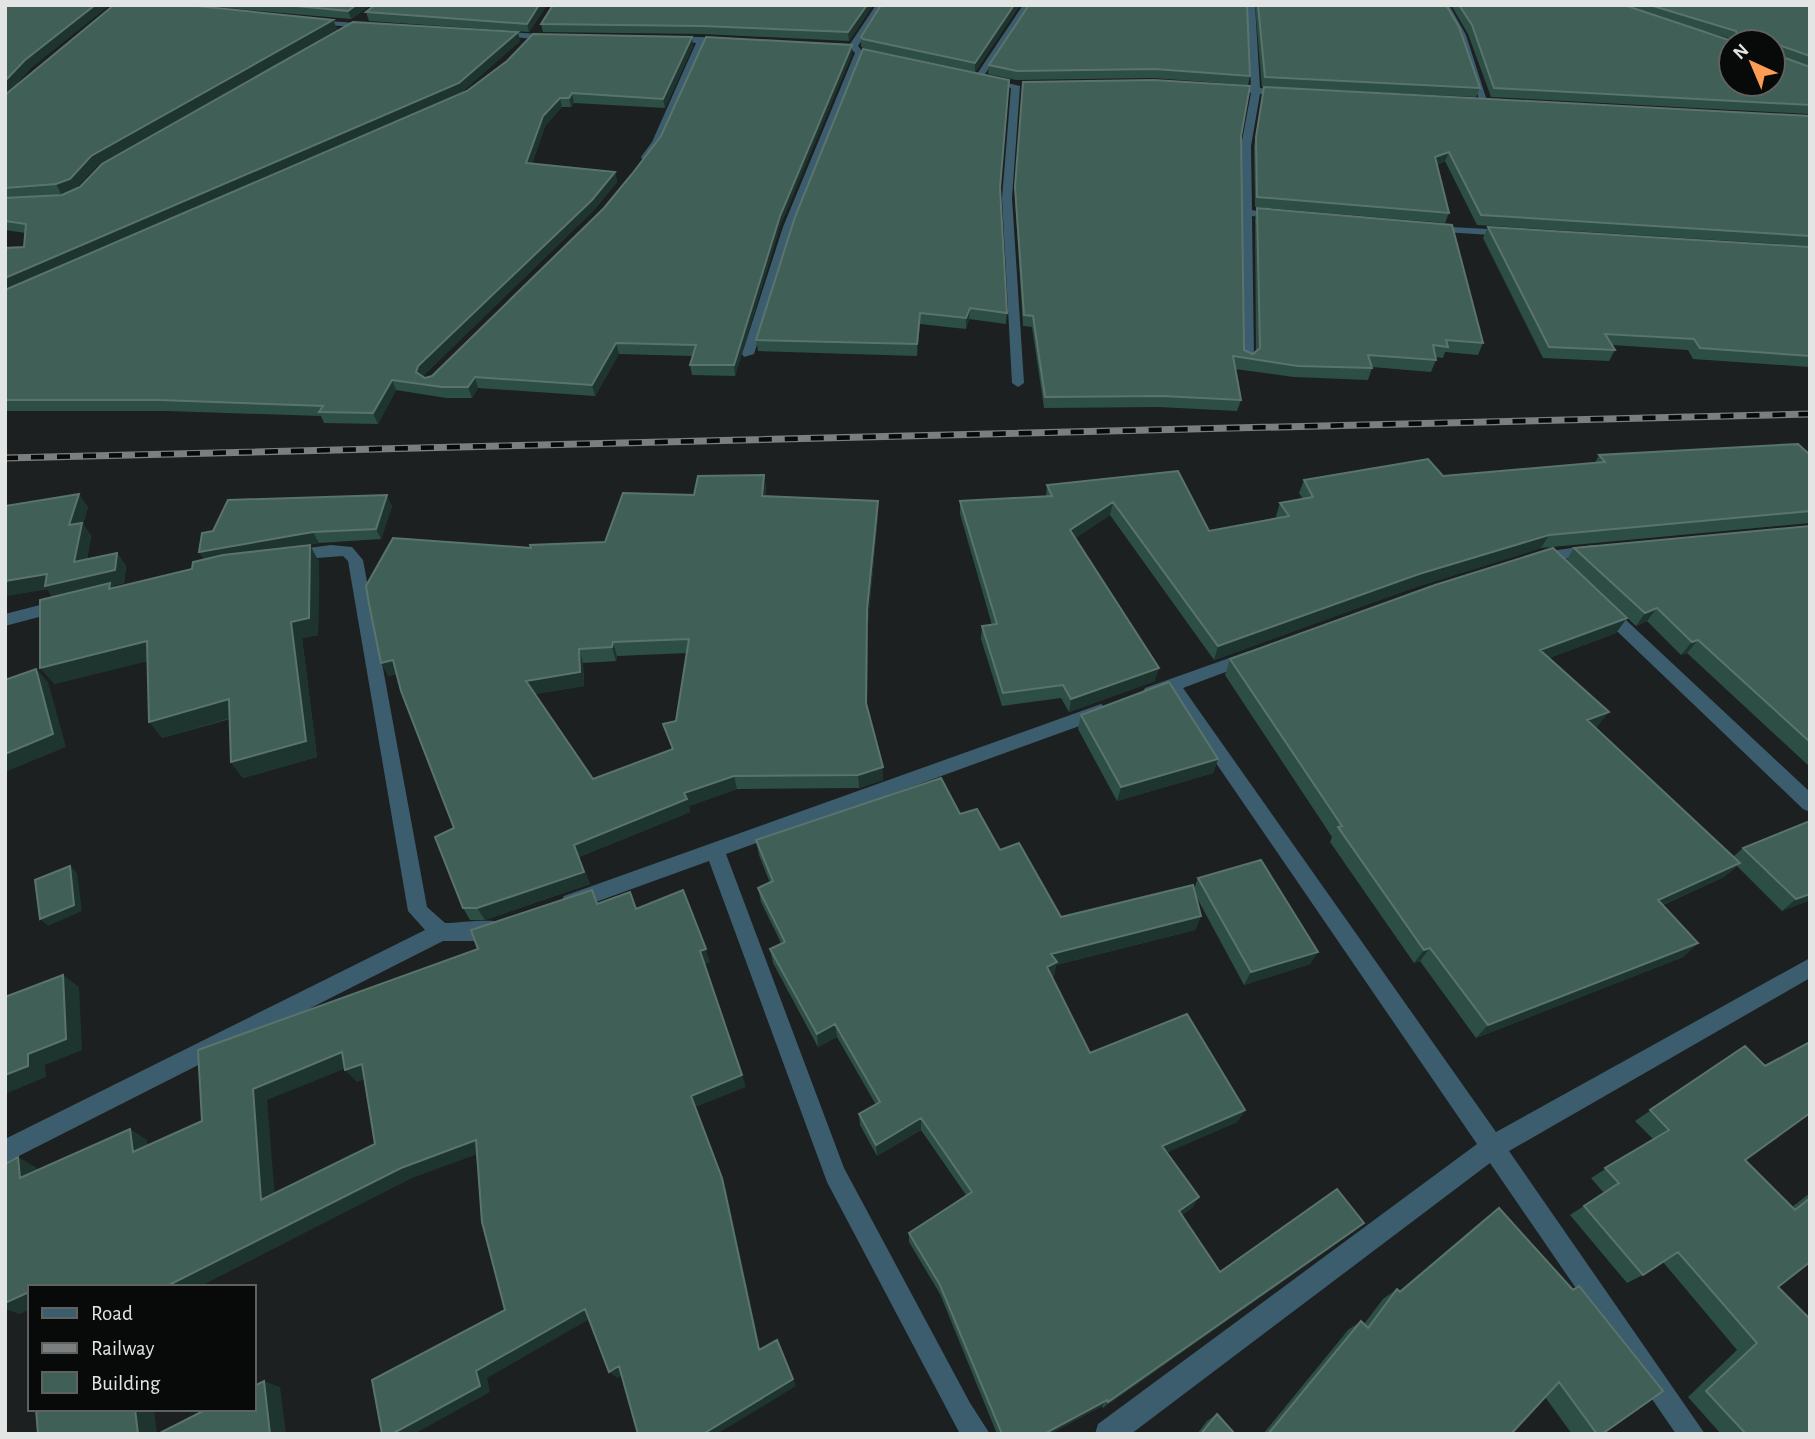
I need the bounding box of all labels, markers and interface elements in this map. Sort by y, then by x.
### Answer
north arrow [1717,28,1787,98]
text: N [1730,40,1753,63]
legend [28,1285,256,1411]
text: Road [91,1303,133,1324]
text: Railway [91,1338,154,1359]
text: Building [91,1373,161,1394]

